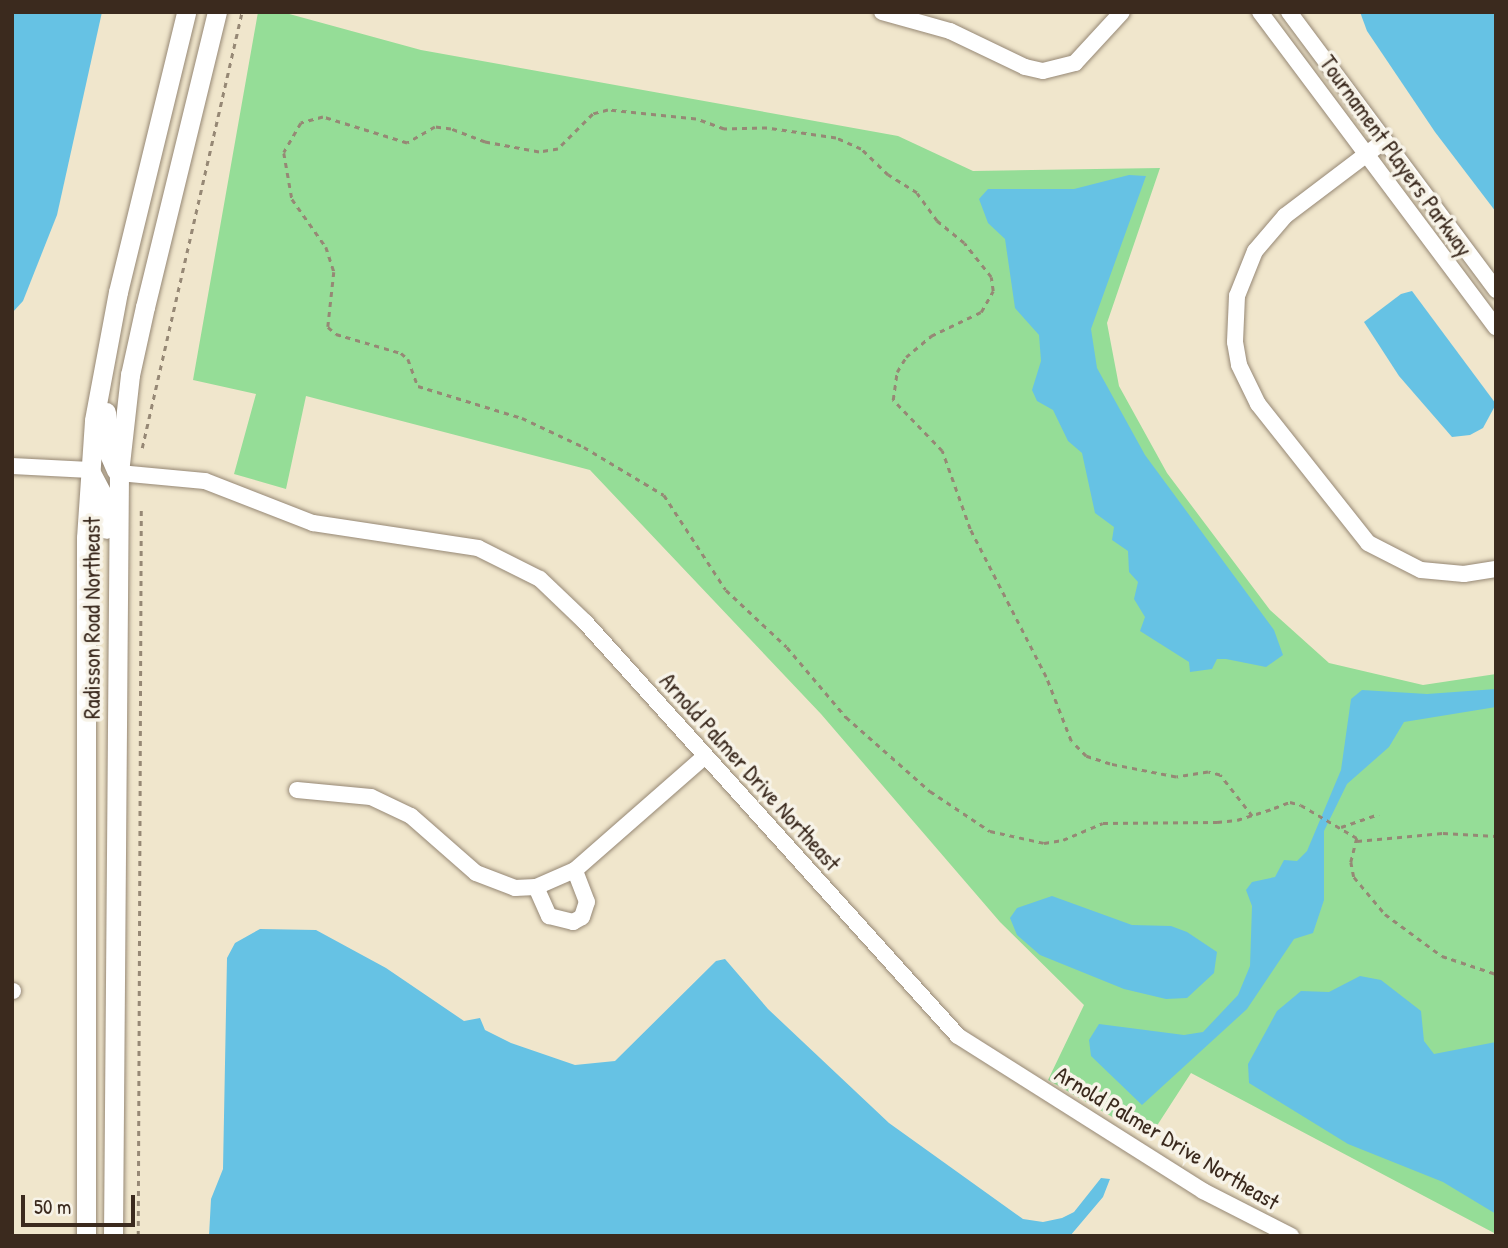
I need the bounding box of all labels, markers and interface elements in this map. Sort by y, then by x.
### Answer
street label: Tournament Players Parkway [1314,50,1478,262]
street label: Radisson Road Northeast [78,517,106,719]
street label: Arnold Palmer Drive Northeast [654,667,846,877]
street label: Arnold Palmer Drive Northeast [1050,1060,1284,1216]
scale bar [24,1182,138,1226]
text: 50 m [34,1192,71,1221]

